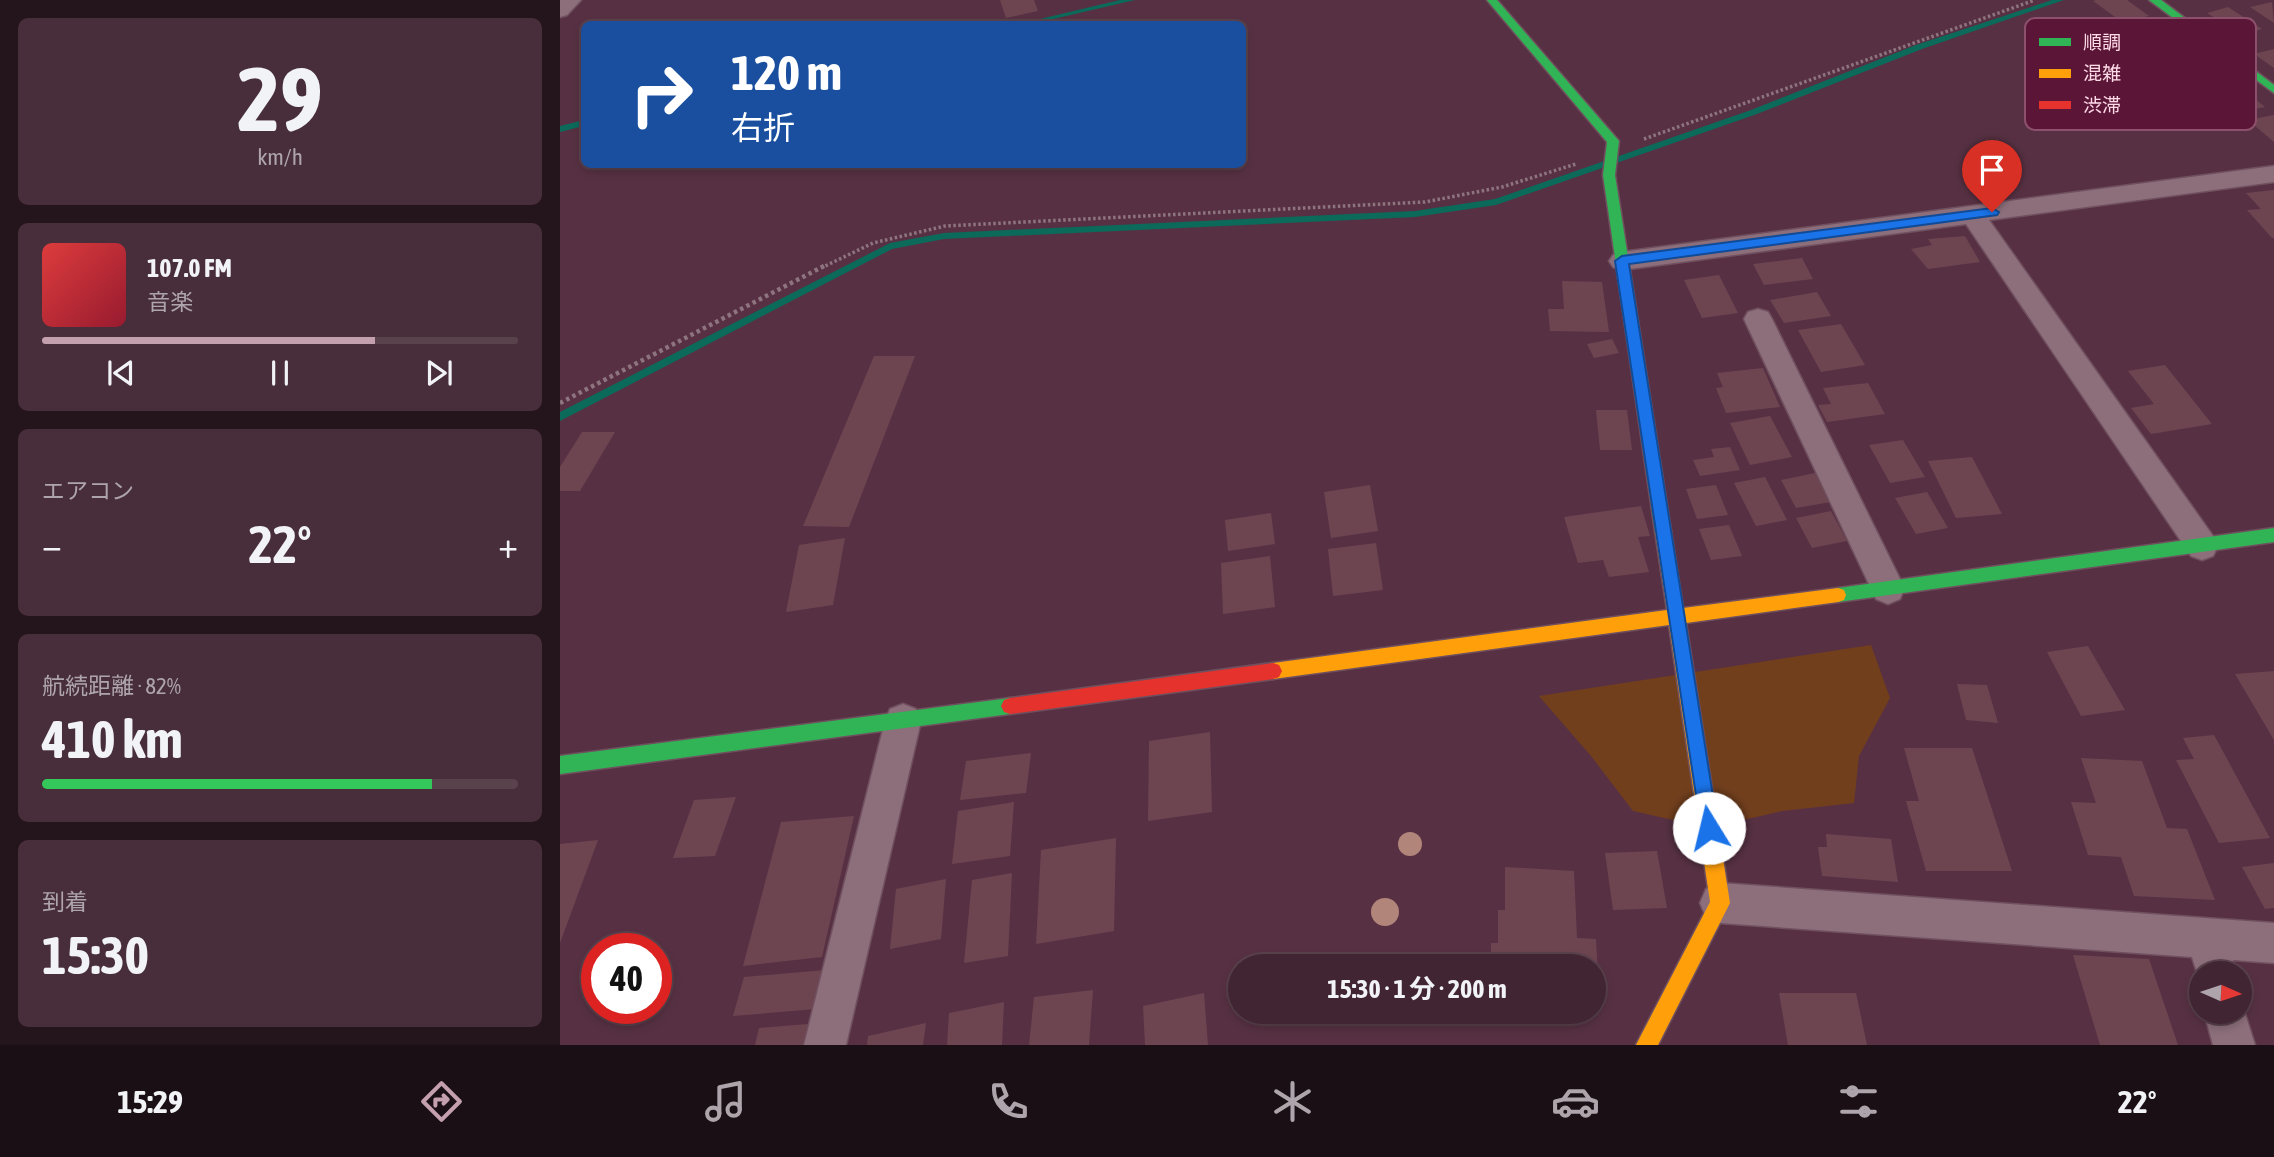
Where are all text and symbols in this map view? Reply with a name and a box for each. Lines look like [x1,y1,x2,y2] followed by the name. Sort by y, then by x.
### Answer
[2025,18,2256,130] legend
[2083,31,2121,53] text: 順調
[731,44,842,100] text: 120 m
[237,46,323,150] text: 29
[616,49,707,140] icon: right
[2083,62,2121,84] text: 混雑
[2083,94,2121,116] text: 渋滞
[731,109,795,146] text: 右折
[1962,140,2022,212] pin
[257,144,303,170] text: km/h
[1973,151,2011,189] icon: arrive
[147,253,232,283] text: 107.0 FM
[147,289,193,315] text: 音楽
[102,354,140,392] icon: previous
[261,354,299,392] icon: pause
[420,354,458,392] icon: next
[42,478,134,504] text: エアコン
[248,514,312,574] text: 22°
[42,523,62,566] text: −
[498,523,518,566] text: +
[42,673,181,699] text: 航続距離 · 82%
[42,709,183,769] text: 410 km
[1672,791,1746,865] position arrow
[42,889,88,915] text: 到着
[42,925,149,985] text: 15:30
[581,933,672,1024] speed limit sign: 40
[2189,961,2252,1024] north arrow
[2189,961,2252,1024] map controls
[1327,974,1507,1004] text: 15:30 · 1 分 · 200 m
[417,1077,466,1126] icon: directions
[701,1077,750,1126] icon: music
[984,1077,1033,1126] icon: phone
[1268,1077,1317,1126] icon: climate
[1551,1077,1600,1126] icon: car
[1834,1077,1883,1126] icon: filters
[117,1083,183,1120] text: 15:29
[2118,1083,2157,1120] text: 22°

